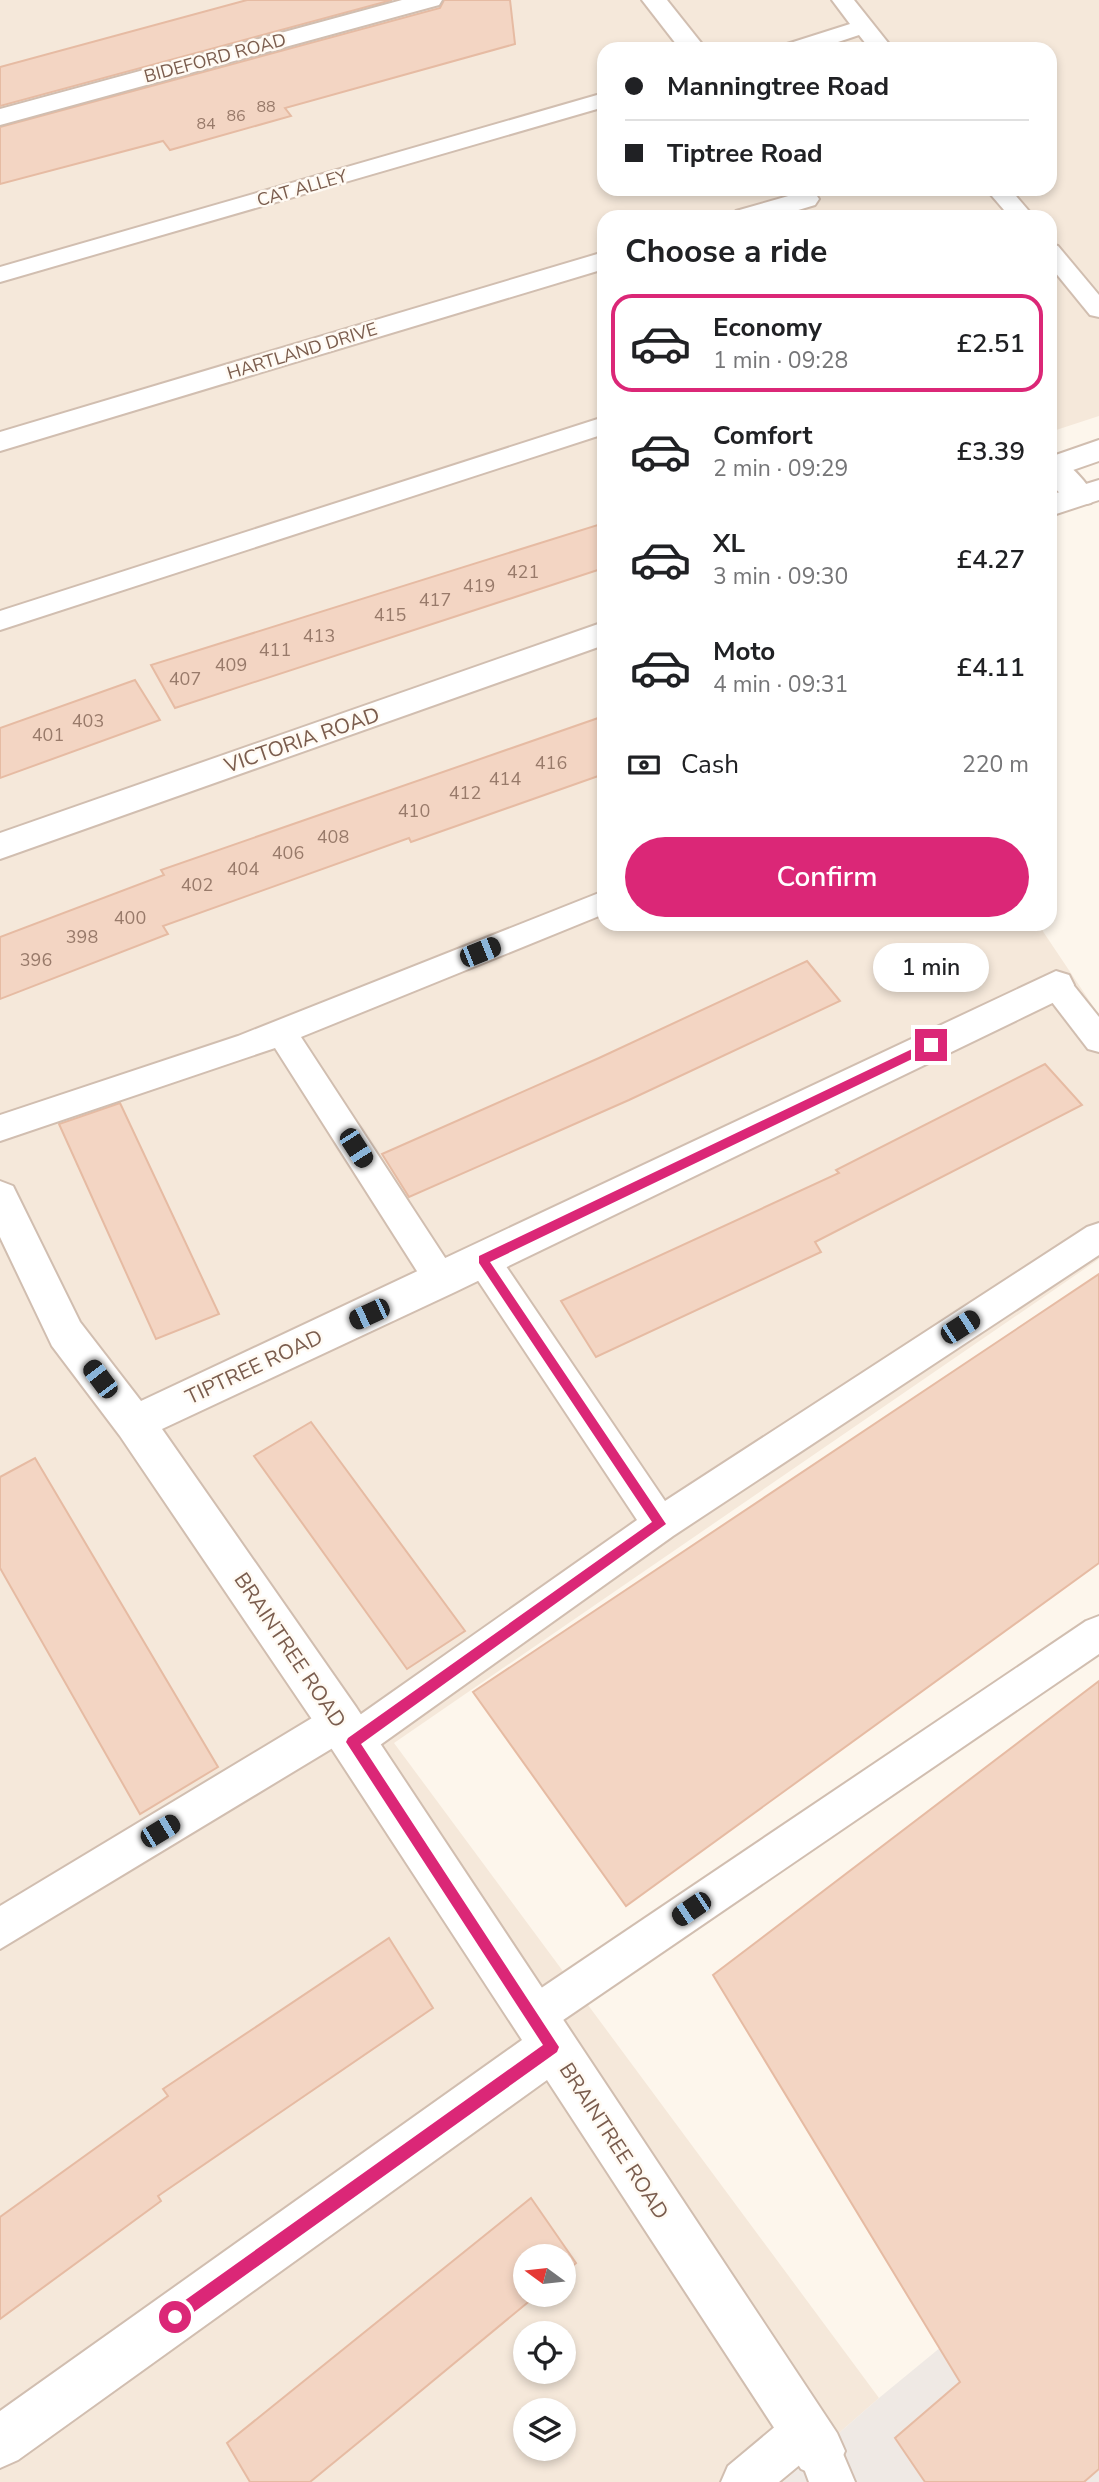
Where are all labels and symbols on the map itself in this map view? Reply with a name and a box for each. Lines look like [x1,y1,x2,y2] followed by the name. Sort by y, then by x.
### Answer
[141,28,289,88] street label: BIDEFORD ROAD
[256,96,276,118] house number: 88
[226,105,246,127] house number: 86
[196,113,216,135] house number: 84
[254,164,350,212] street label: CAT ALLEY
[224,317,380,385] street label: HARTLAND DRIVE
[507,560,539,584] house number: 421
[463,574,495,598] house number: 419
[419,588,451,612] house number: 417
[374,603,406,627] house number: 415
[303,624,335,648] house number: 413
[259,638,291,662] house number: 411
[215,653,247,677] house number: 409
[169,667,201,691] house number: 407
[220,700,383,780] street label: VICTORIA ROAD
[72,709,104,733] house number: 403
[32,723,64,747] house number: 401
[535,751,567,775] house number: 416
[489,767,521,791] house number: 414
[449,781,481,805] house number: 412
[398,799,430,823] house number: 410
[317,825,349,849] house number: 408
[272,841,304,865] house number: 406
[227,857,259,881] house number: 404
[181,873,213,897] house number: 402
[114,906,146,930] house number: 400
[66,925,98,949] house number: 398
[457,934,504,970] car
[873,944,989,992] callout: 1 min
[20,948,52,972] house number: 396
[915,1029,947,1061] route end
[336,1125,377,1171] car
[346,1296,393,1332] car
[937,1307,984,1347] car
[181,1323,327,1411] street label: TIPTREE ROAD
[79,1356,122,1402] car
[228,1567,352,1733] street label: BRAINTREE ROAD
[137,1811,184,1851] car
[668,1889,715,1929] car
[553,2057,675,2225] street label: BRAINTREE ROAD
[513,2244,576,2306] north arrow
[159,2301,191,2333] route start

